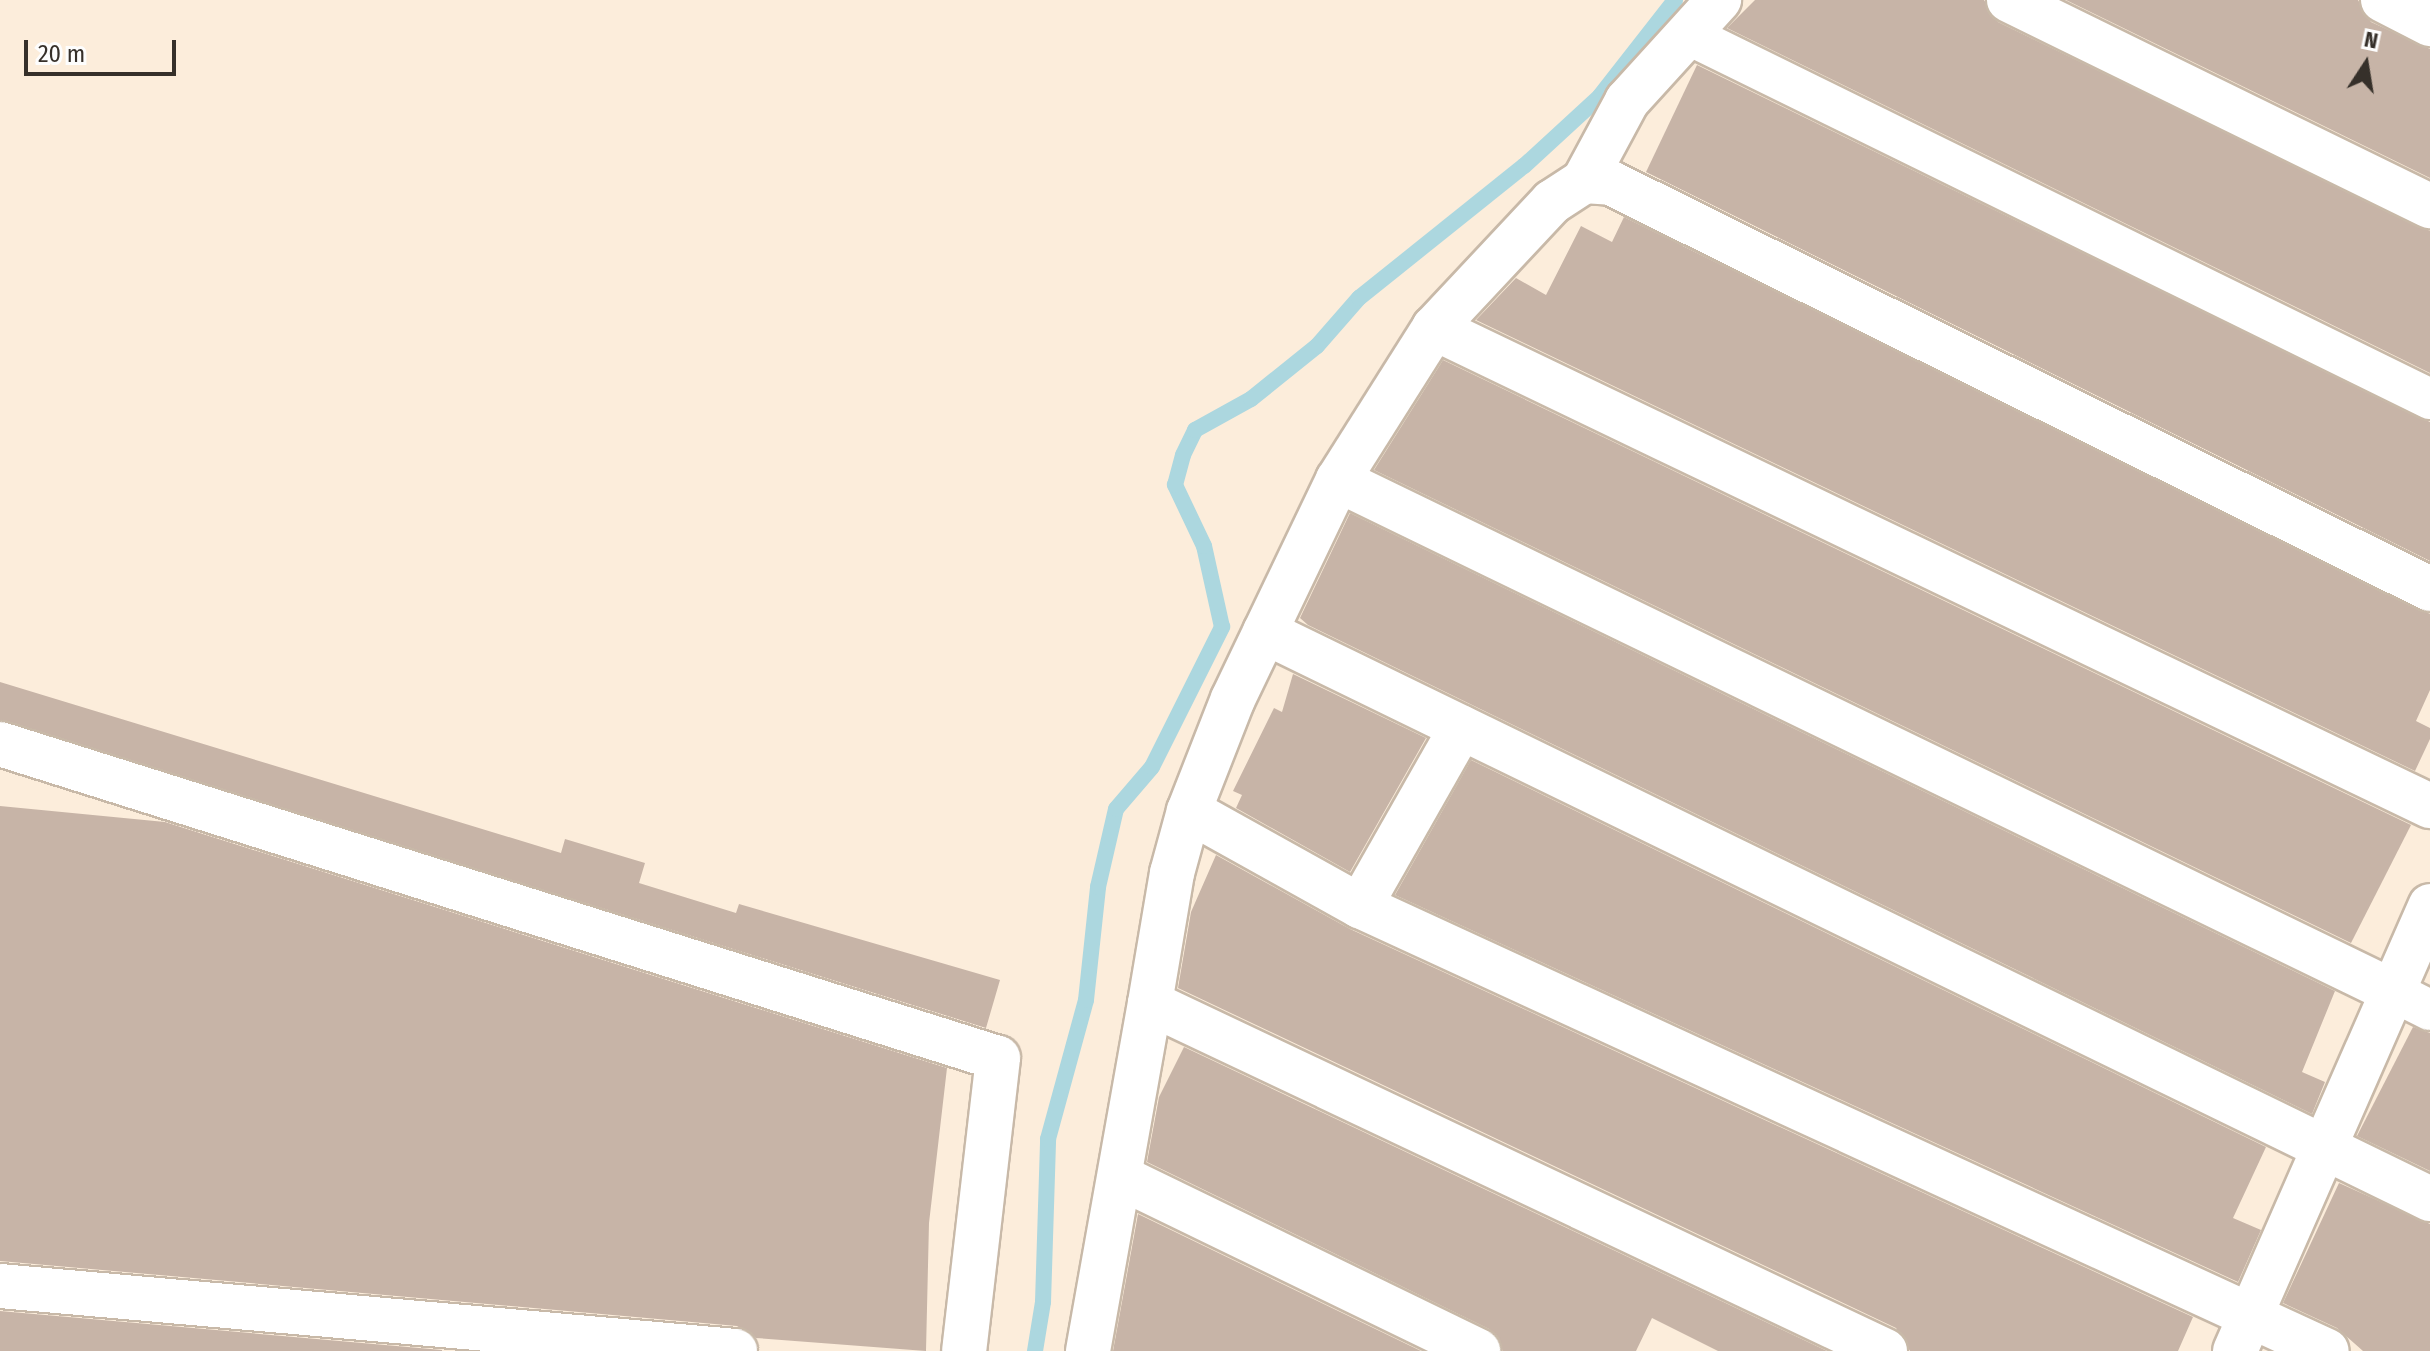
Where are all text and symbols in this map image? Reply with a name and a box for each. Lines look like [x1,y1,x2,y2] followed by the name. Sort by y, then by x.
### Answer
[28,24,180,74] scale bar
[2326,24,2406,104] north arrow
[2362,25,2380,55] text: N
[38,40,85,68] text: 20 m

